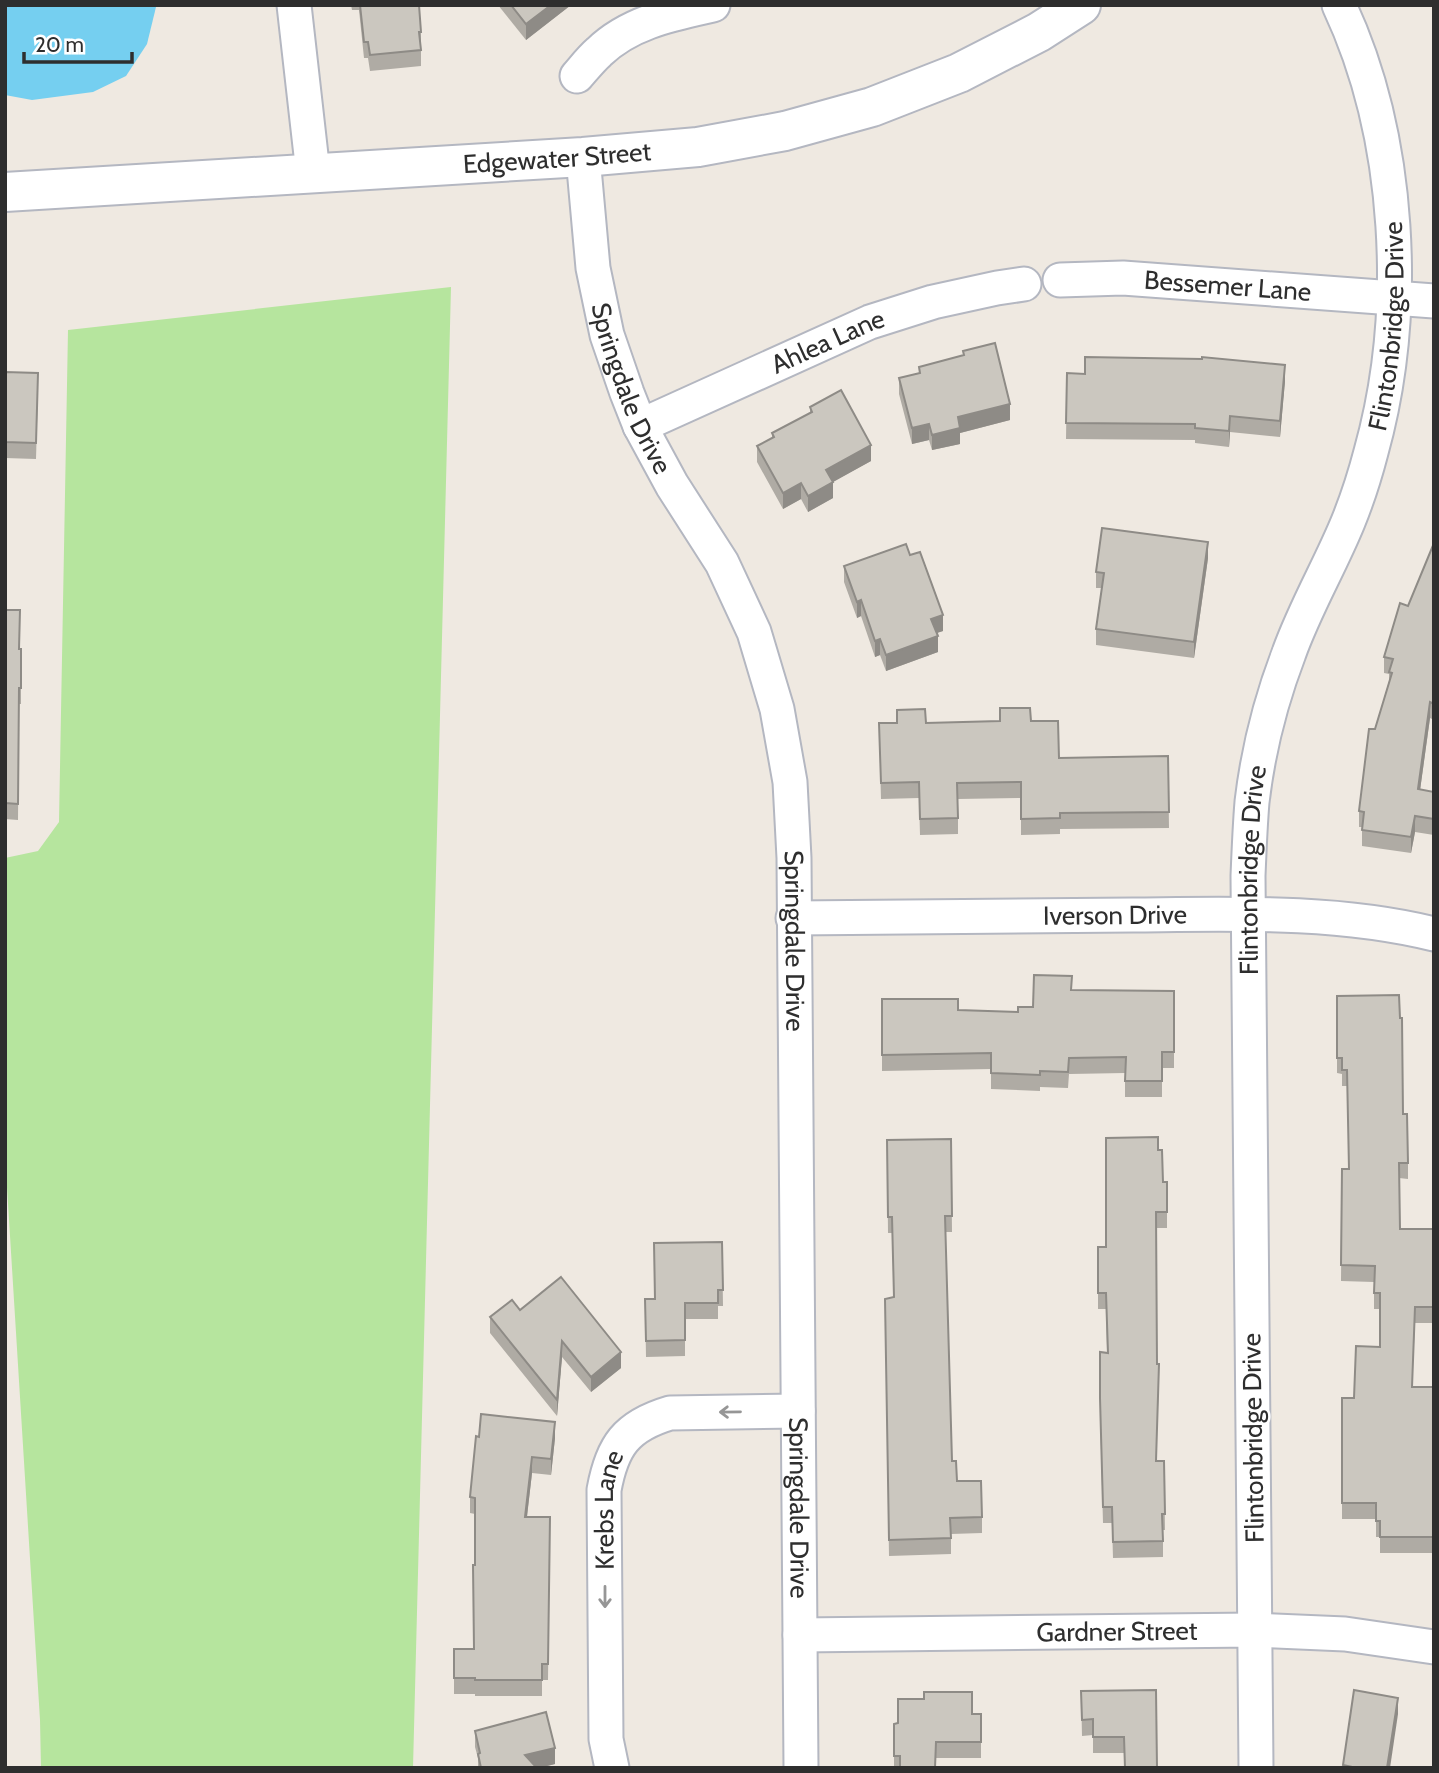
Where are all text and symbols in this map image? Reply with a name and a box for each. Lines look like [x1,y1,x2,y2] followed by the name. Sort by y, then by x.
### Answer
[24,21,133,65] scale bar
[35,32,84,57] text: 20 m
[462,135,653,180] street label: Edgewater Street
[1361,220,1410,434] street label: Flintonbridge Drive
[1143,264,1312,308] street label: Bessemer Lane
[585,300,679,479] street label: Springdale Drive
[766,302,888,381] street label: Ahlea Lane
[1232,763,1273,975] street label: Flintonbridge Drive
[778,849,811,1032] street label: Springdale Drive
[1043,898,1187,932] street label: Iverson Drive
[1235,1333,1271,1543] street label: Flintonbridge Drive
[719,1405,742,1419] one-way arrow
[782,1417,816,1599] street label: Springdale Drive
[588,1445,630,1570] street label: Krebs Lane
[598,1585,611,1608] one-way arrow
[1036,1615,1198,1648] street label: Gardner Street

